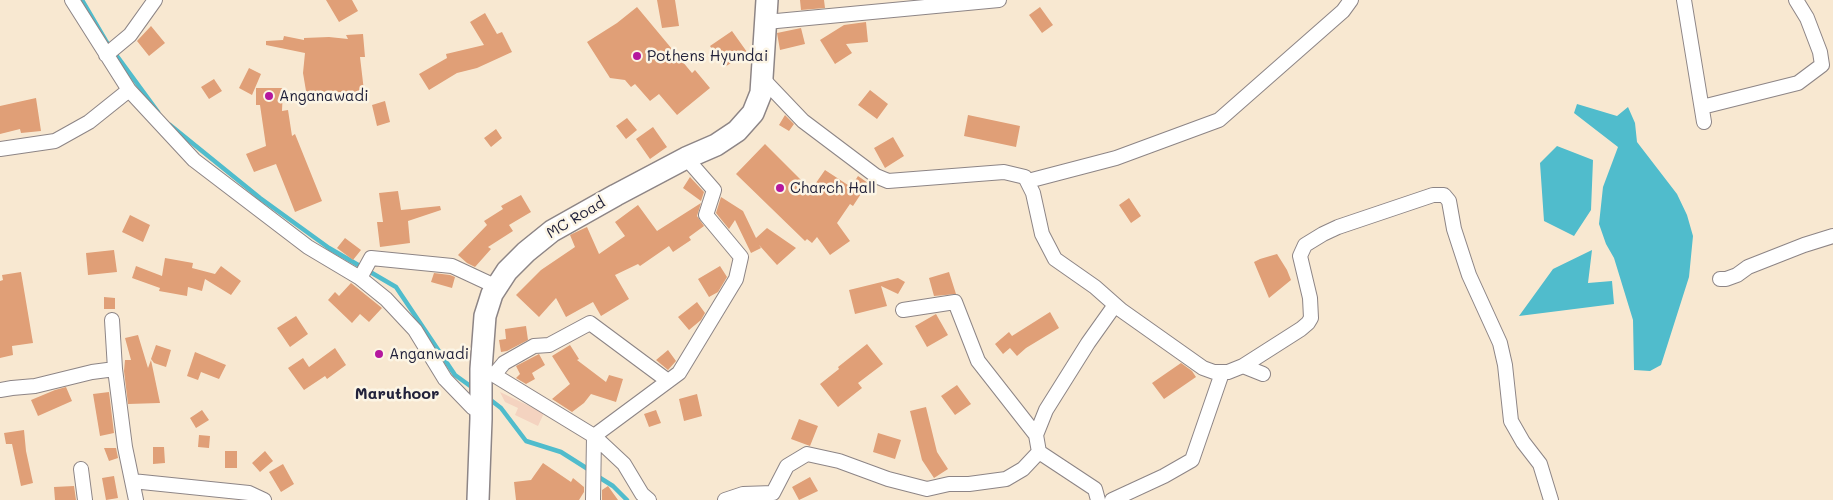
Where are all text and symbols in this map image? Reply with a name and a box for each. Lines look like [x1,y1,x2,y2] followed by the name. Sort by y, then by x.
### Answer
[647,47,768,65] place label: Pothens Hyundai
[631,50,643,62] marker: Pothens Hyundai
[279,87,368,105] place label: Anganawadi
[263,90,275,102] marker: Anganawadi
[790,179,876,197] place label: Charch Hall
[774,182,786,194] marker: Charch Hall
[544,194,608,242] street label: MC Road
[389,345,469,363] place label: Anganwadi
[373,348,385,360] marker: Anganwadi
[355,384,439,404] district label: Maruthoor

